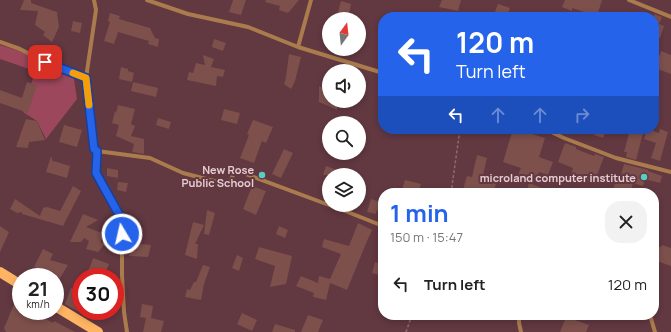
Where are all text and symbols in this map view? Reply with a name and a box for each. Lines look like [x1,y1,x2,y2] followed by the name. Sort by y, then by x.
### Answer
[322,12,366,56] north arrow
[322,12,366,212] map controls
[456,23,534,61] text: 120 m
[390,28,442,80] icon: left
[28,45,62,79] pin
[34,51,56,73] icon: arrive
[456,59,526,83] text: Turn left
[322,64,366,108] button: sound
[445,104,467,126] icon: left
[487,104,509,126] icon: ahead
[529,104,551,126] icon: ahead
[571,104,593,126] icon: right
[322,116,366,160] button: search
[181,162,254,190] place label: New Rose Public School
[322,168,366,212] button: layers
[257,170,267,180] marker: New Rose Public School
[480,170,636,185] place label: microland computer institute
[639,172,649,182] marker: microland computer institute
[390,196,449,229] text: 1 min
[605,201,647,243] button: close
[101,213,143,255] position arrow
[390,228,463,246] text: 150 m · 15:47
[72,268,124,320] speed limit sign: 30
[390,273,412,295] icon: left
[424,274,486,295] text: Turn left
[608,274,647,295] text: 120 m
[28,275,48,302] text: 21
[26,297,50,311] text: km/h

